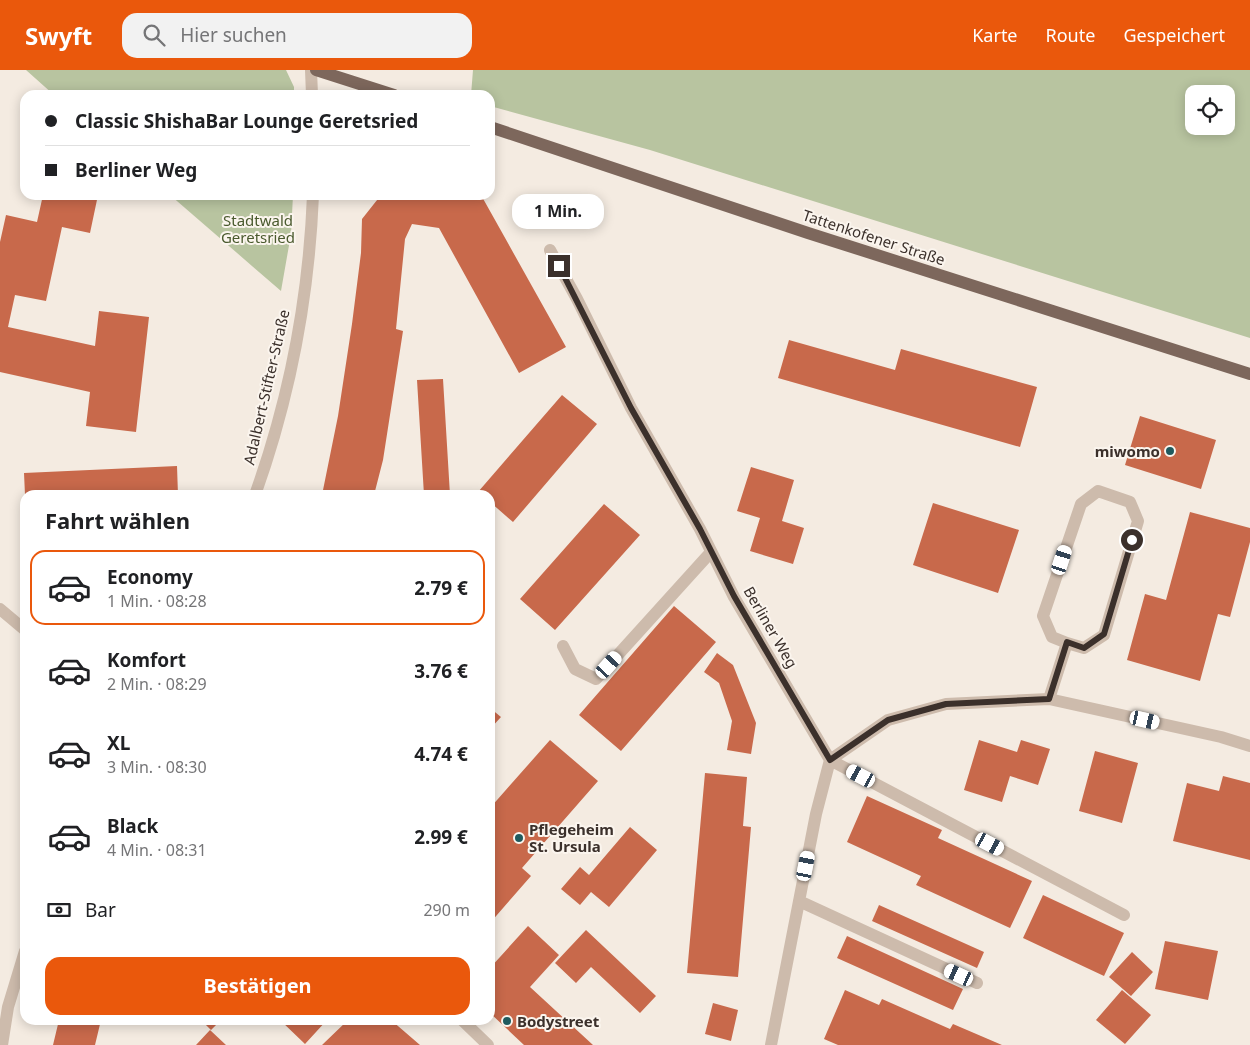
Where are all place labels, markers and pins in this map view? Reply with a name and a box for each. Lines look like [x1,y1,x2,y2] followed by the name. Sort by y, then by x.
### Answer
[1095,441,1160,461] place label: miwomo
[1164,445,1176,457] marker: miwomo
[529,819,614,856] place label: Pflegeheim St. Ursula
[513,832,525,844] marker: Pflegeheim St. Ursula
[517,1011,600,1031] place label: Bodystreet
[501,1015,513,1027] marker: Bodystreet

